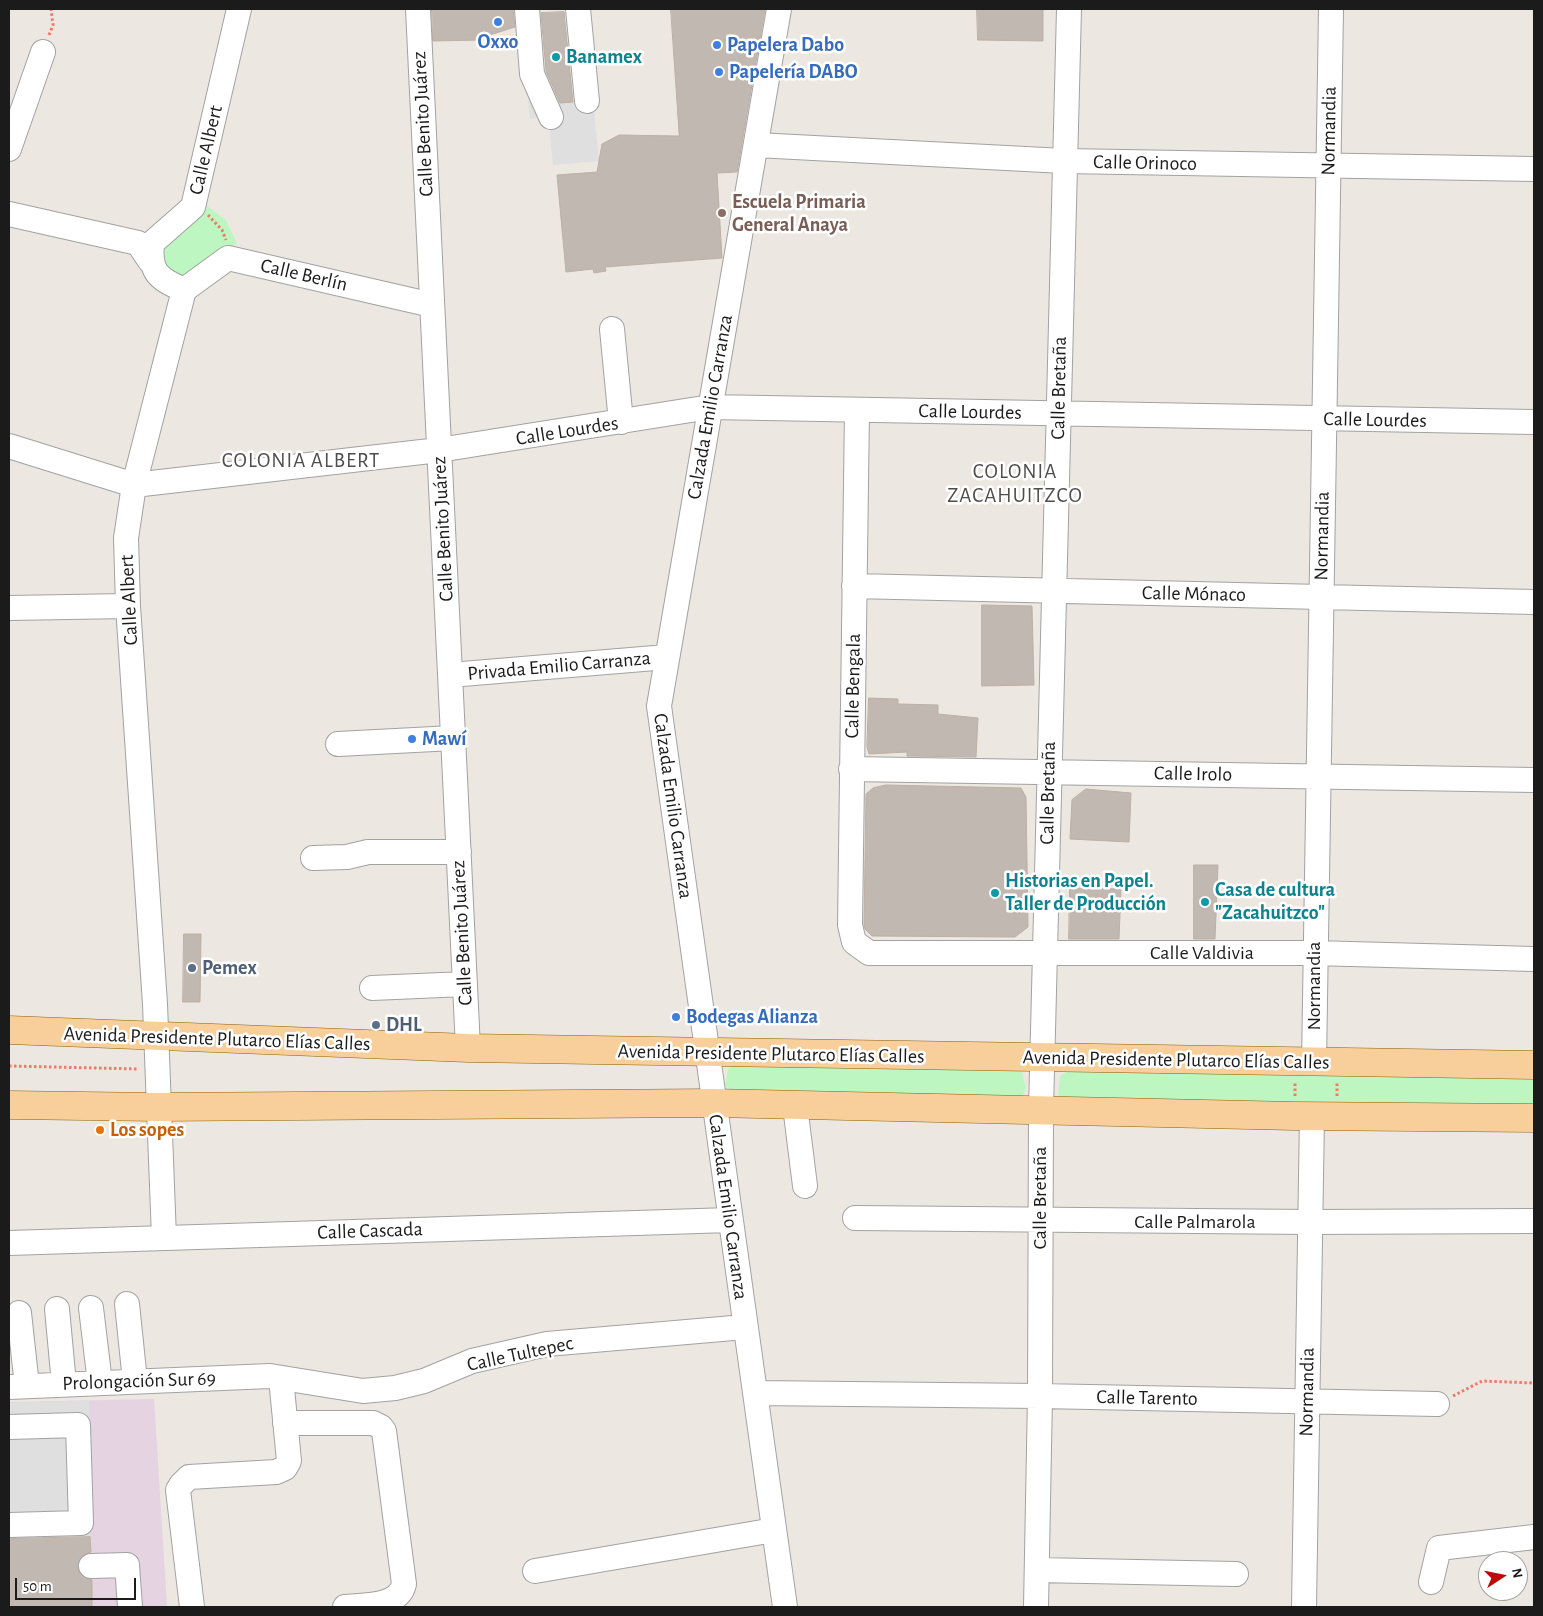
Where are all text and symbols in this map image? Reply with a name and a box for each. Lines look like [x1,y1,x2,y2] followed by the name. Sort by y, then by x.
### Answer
[492,16,504,28] marker: Oxxo
[478,30,518,54] place label: Oxxo
[727,33,844,57] place label: Papelera Dabo
[711,39,723,51] marker: Papelera Dabo
[566,45,642,69] place label: Banamex
[407,51,439,197] street label: Calle Benito Juárez
[550,51,562,63] marker: Banamex
[729,60,858,84] place label: Papelería DABO
[713,66,725,78] marker: Papelería DABO
[1316,86,1342,176] street label: Normandia
[184,103,228,197] street label: Calle Albert
[1093,150,1197,176] street label: Calle Orinoco
[732,190,866,237] place label: Escuela Primaria General Anaya
[716,207,728,219] marker: Escuela Primaria General Anaya
[258,253,350,297] street label: Calle Berlín
[682,313,738,501] street label: Calzada Emilio Carranza
[1046,336,1072,440] street label: Calle Bretaña
[918,399,1022,425] street label: Calle Lourdes
[1323,407,1427,433] street label: Calle Lourdes
[514,411,620,451] street label: Calle Lourdes
[220,448,382,474] district label: COLONIA ALBERT
[427,456,459,602] street label: Calle Benito Juárez
[946,459,1084,509] district label: COLONIA ZACAHUITZCO
[1309,491,1335,581] street label: Normandia
[115,554,143,646] street label: Calle Albert
[1142,581,1246,607] street label: Calle Mónaco
[840,633,866,739] street label: Calle Bengala
[466,646,652,686] street label: Privada Emilio Carranza
[648,712,698,900] street label: Calzada Emilio Carranza
[422,727,466,751] place label: Mawí
[406,733,418,745] marker: Mawí
[1035,741,1061,845] street label: Calle Bretaña
[1154,761,1232,787] street label: Calle Irolo
[446,860,478,1006] street label: Calle Benito Juárez
[1005,869,1166,916] place label: Historias en Papel. Taller de Producción
[1215,878,1335,925] place label: Casa de cultura "Zacahuitzco"
[989,887,1001,899] marker: Historias en Papel. Taller de Producción
[1199,896,1211,908] marker: Casa de cultura "Zacahuitzco"
[1150,941,1254,965] street label: Calle Valdivia
[1302,941,1326,1031] street label: Normandia
[202,956,257,980] place label: Pemex
[186,962,198,974] marker: Pemex
[686,1005,818,1029] place label: Bodegas Alianza
[670,1011,682,1023] marker: Bodegas Alianza
[386,1013,422,1037] place label: DHL
[370,1019,382,1031] marker: DHL
[63,1022,371,1056] street label: Avenida Presidente Plutarco Elías Calles
[617,1039,925,1069] street label: Avenida Presidente Plutarco Elías Calles
[1022,1045,1330,1075] street label: Avenida Presidente Plutarco Elías Calles
[703,1113,753,1301] street label: Calzada Emilio Carranza
[110,1118,184,1142] place label: Los sopes
[94,1124,106,1136] marker: Los sopes
[1028,1146,1052,1250] street label: Calle Bretaña
[1134,1210,1256,1234] street label: Calle Palmarola
[317,1217,423,1245] street label: Calle Cascada
[465,1331,575,1377] street label: Calle Tultepec
[1294,1347,1320,1437] street label: Normandia
[62,1366,216,1396] street label: Prolongación Sur 69
[1096,1385,1198,1411] street label: Calle Tarento
[1478,1551,1528,1601] north arrow
[1509,1567,1525,1579] text: N
[18,1568,139,1600] scale bar
[23,1579,52,1594] text: 50 m

